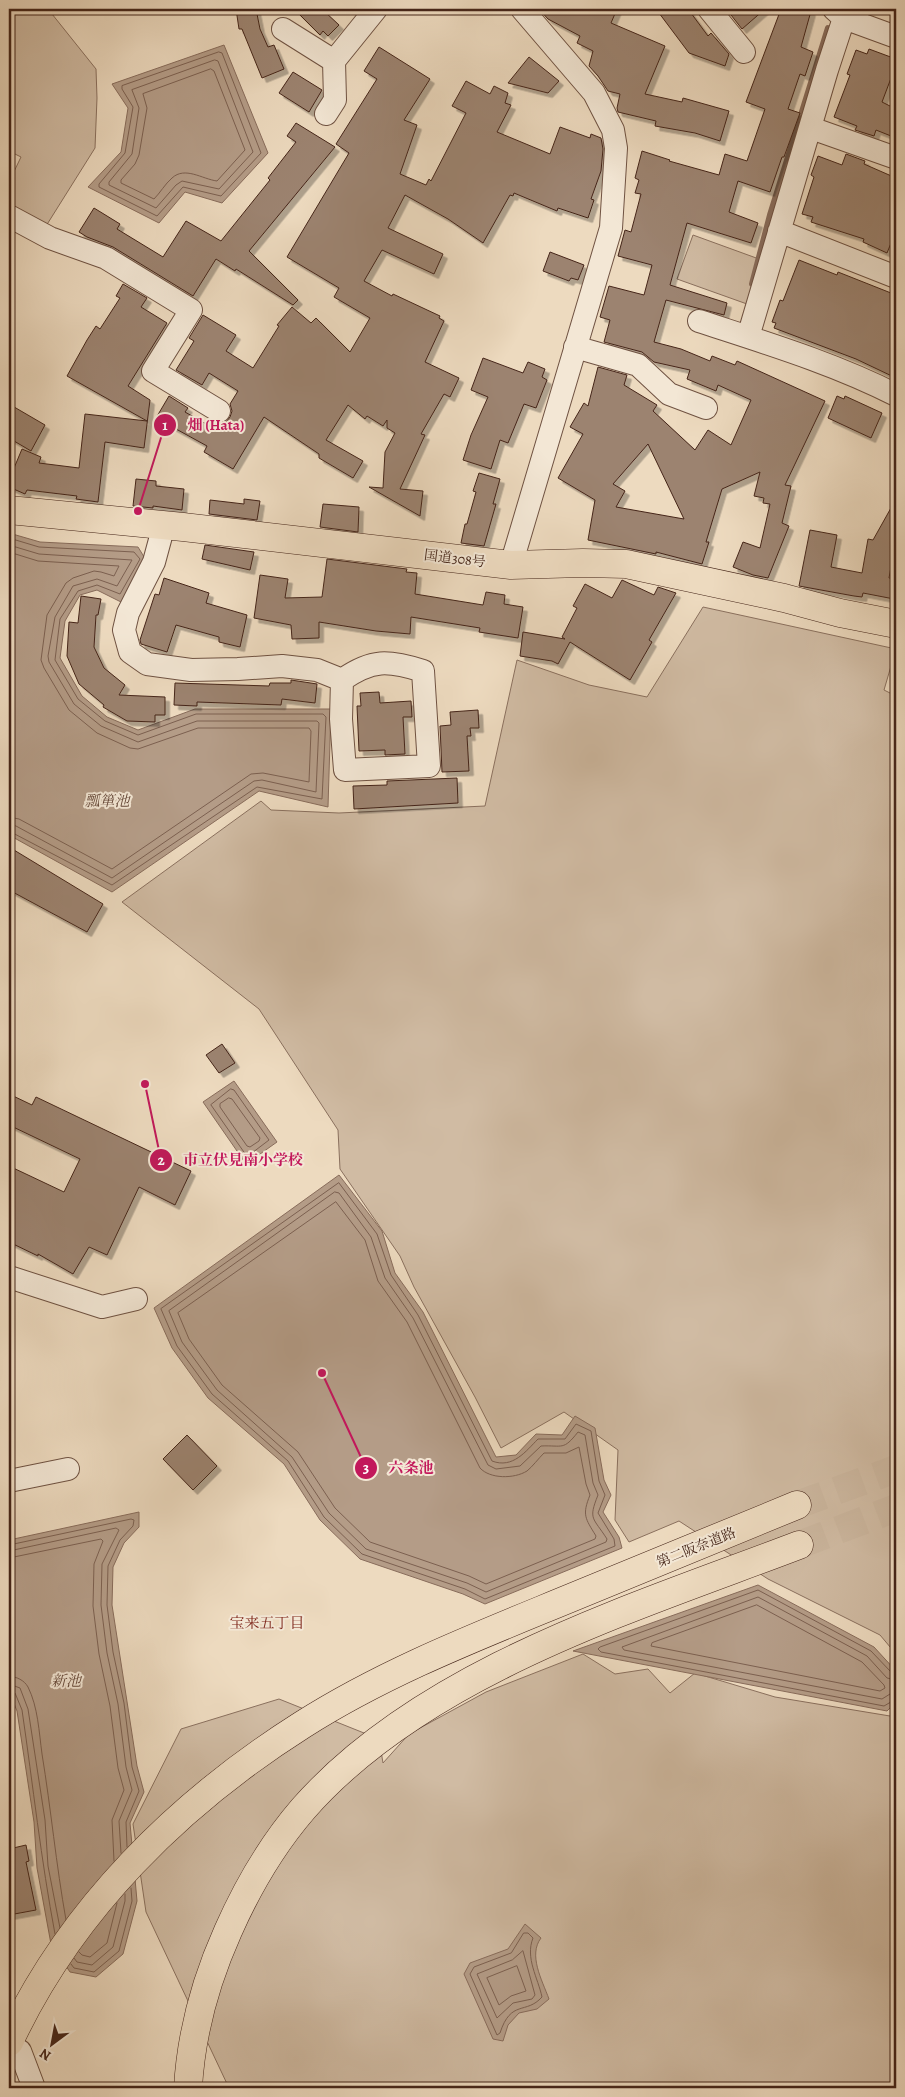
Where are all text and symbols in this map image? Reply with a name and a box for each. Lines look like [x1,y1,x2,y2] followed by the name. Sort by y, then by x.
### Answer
[153,410,255,440] callout: 畑 (Hata)
[162,415,168,435] text: 1
[188,415,244,435] text: 畑 (Hata)
[423,545,487,572] street label: 国道308号
[84,791,131,811] water label: 瓢箪池
[148,1145,313,1175] callout: 市立伏見南小学校
[157,1150,165,1170] text: 2
[183,1150,303,1170] text: 市立伏見南小学校
[353,1453,443,1483] callout: 六条池
[363,1458,369,1478] text: 3
[388,1458,434,1478] text: 六条池
[654,1523,739,1572] street label: 第二阪奈道路
[229,1613,305,1633] district label: 宝来五丁目
[51,1671,83,1691] water label: 新池
[28,2020,78,2070] north arrow
[36,2044,55,2065] text: N

